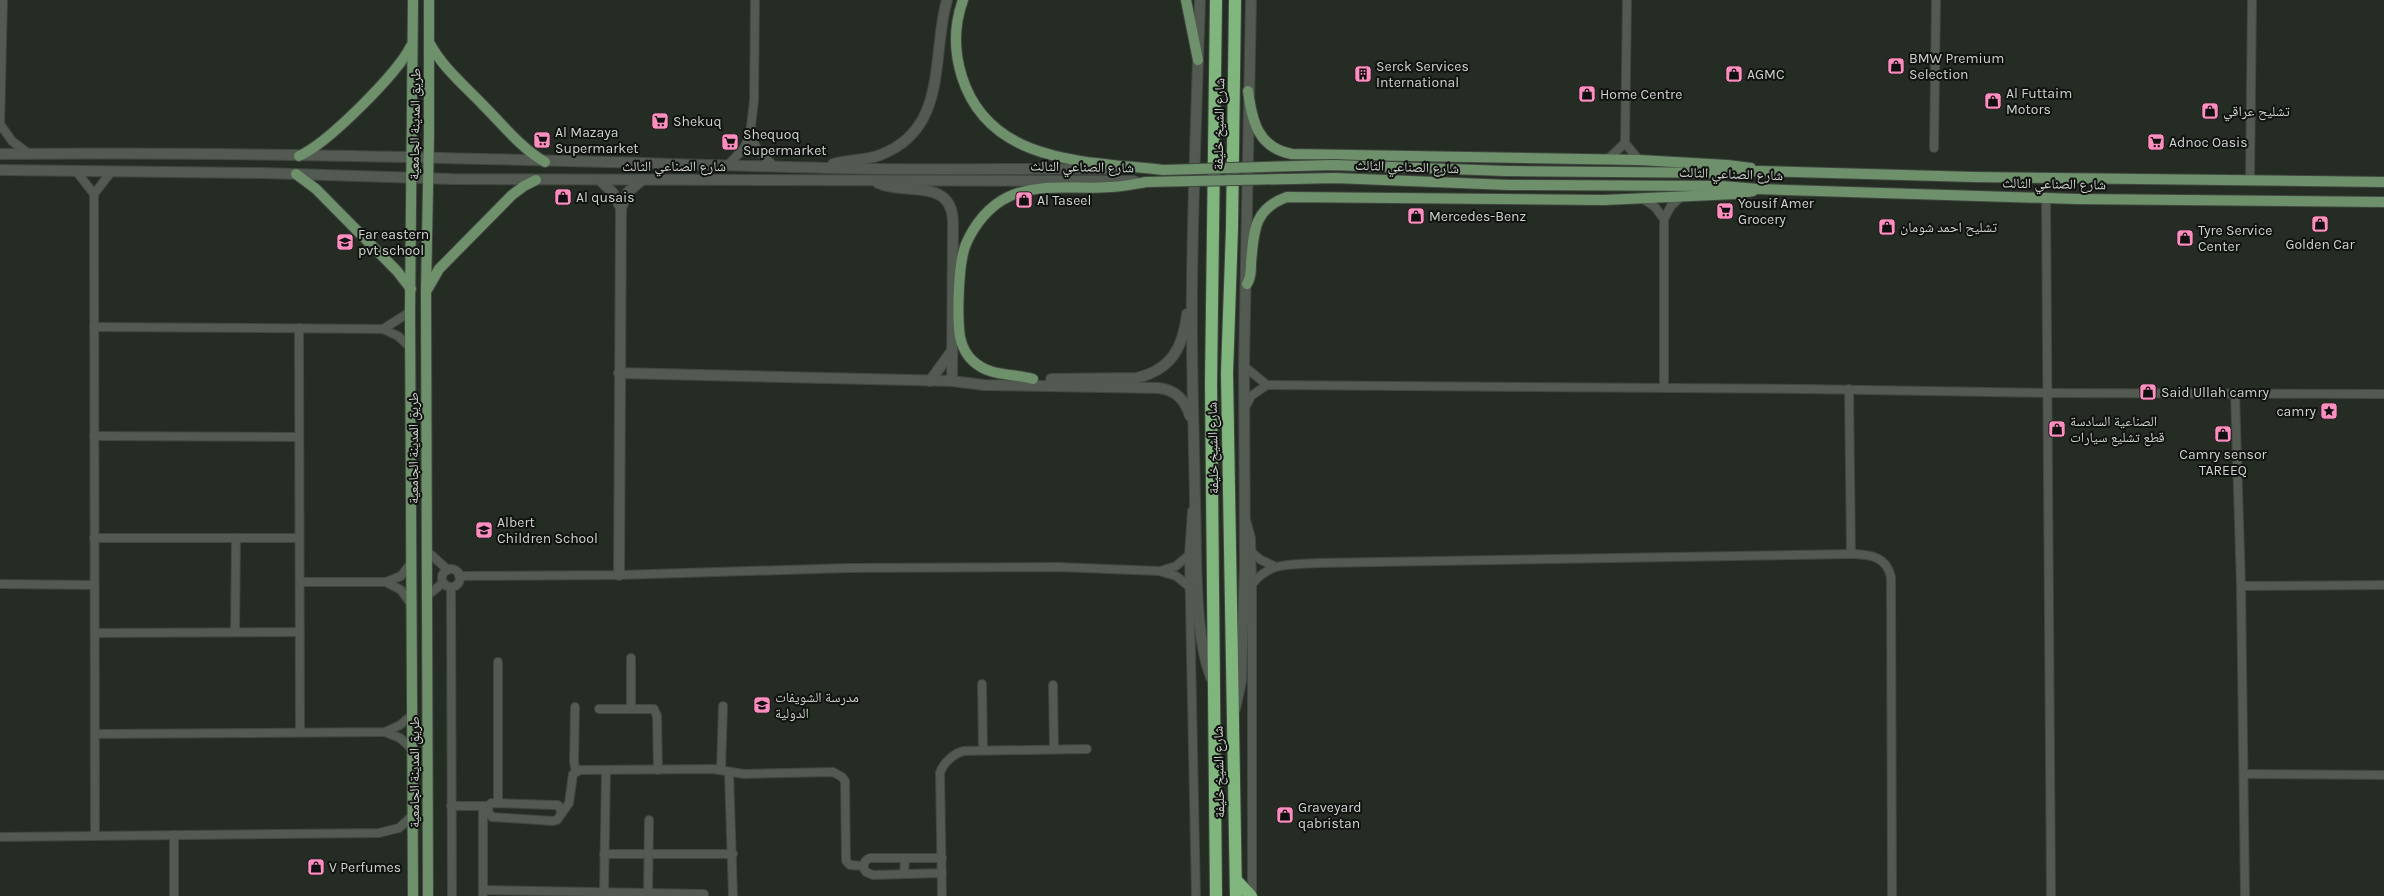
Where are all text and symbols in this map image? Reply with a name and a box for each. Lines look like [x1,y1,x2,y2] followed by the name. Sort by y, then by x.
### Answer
[1909,50,2004,83] place label: BMW Premium Selection
[1886,56,1906,76] shop icon: BMW Premium Selection
[1376,58,1469,91] place label: Serck Services International
[1353,64,1373,84] building icon: Serck Services International
[1724,64,1744,84] shop icon: AGMC
[1747,66,1785,83] place label: AGMC
[406,68,425,180] street label: طريق المدينة الجامعية
[1210,78,1229,170] street label: شارع الشيخ خليفة
[1577,84,1597,104] shop icon: Home Centre
[2006,85,2072,118] place label: Al Futtaim Motors
[1600,86,1682,103] place label: Home Centre
[1983,91,2003,111] shop icon: Al Futtaim Motors
[2200,101,2220,121] shop icon: تشليح عراقي
[2223,103,2290,122] place label: تشليح عراقي
[650,111,670,131] supermarket icon: Shekuq
[673,113,722,130] place label: Shekuq
[555,124,639,157] place label: Al Mazaya Supermarket
[743,126,827,159] place label: Shequoq Supermarket
[532,130,552,150] supermarket icon: Al Mazaya Supermarket
[720,132,740,152] supermarket icon: Shequoq Supermarket
[2146,132,2166,152] supermarket icon: Adnoc Oasis
[2169,134,2248,151] place label: Adnoc Oasis
[1355,157,1459,180] street label: شارع الصناعي الثالث
[622,158,726,177] street label: شارع الصناعي الثالث
[1030,158,1134,179] street label: شارع الصناعي الثالث
[1679,164,1783,187] street label: شارع الصناعي الثالث
[2002,175,2106,196] street label: شارع الصناعي الثالث
[553,187,573,207] shop icon: Al qusais
[576,189,635,206] place label: Al qusais
[1014,190,1034,210] shop icon: Al Taseel
[1037,192,1091,209] place label: Al Taseel
[1738,195,1815,228] place label: Yousif Amer Grocery
[1715,201,1735,221] supermarket icon: Yousif Amer Grocery
[1406,206,1426,226] shop icon: Mercedes-Benz
[1429,208,1526,225] place label: Mercedes-Benz
[2310,214,2330,234] shop icon: Golden Car
[1877,217,1897,237] shop icon: تشليح احمد شومان
[1900,219,1997,237] place label: تشليح احمد شومان
[2198,222,2272,255] place label: Tyre Service Center
[358,226,429,259] place label: Far eastern pvt school
[2175,228,2195,248] shop icon: Tyre Service Center
[335,232,355,252] school or university icon: Far eastern pvt school
[2285,236,2356,253] place label: Golden Car
[2138,382,2158,402] shop icon: Said Ullah camry
[2161,384,2270,401] place label: Said Ullah camry
[405,392,423,504] street label: طريق المدينة الجامعية
[2319,401,2339,421] place icon: camry
[1204,402,1223,494] street label: شارع الشيخ خليفة
[2276,403,2316,420] place label: camry
[2070,413,2165,447] place label: الصناعية السادسة قطع تشليع سيارات
[2047,419,2067,439] shop icon: الصناعية السادسة قطع تشليع سيارات
[2213,424,2233,444] shop icon: Camry sensor TAREEQ
[2179,446,2268,479] place label: Camry sensor TAREEQ
[497,514,598,547] place label: Albert Children School
[474,520,494,540] school or university icon: Albert Children School
[775,689,859,722] place label: مدرسة الشويفات الدولية
[752,695,772,715] school or university icon: مدرسة الشويفات الدولية
[406,716,424,828] street label: طريق المدينة الجامعية
[1210,726,1229,818] street label: شارع الشيخ خليفة
[1298,799,1362,832] place label: Graveyard qabristan
[1275,805,1295,825] shop icon: Graveyard qabristan
[306,857,326,877] shop icon: V Perfumes
[329,859,401,876] place label: V Perfumes

